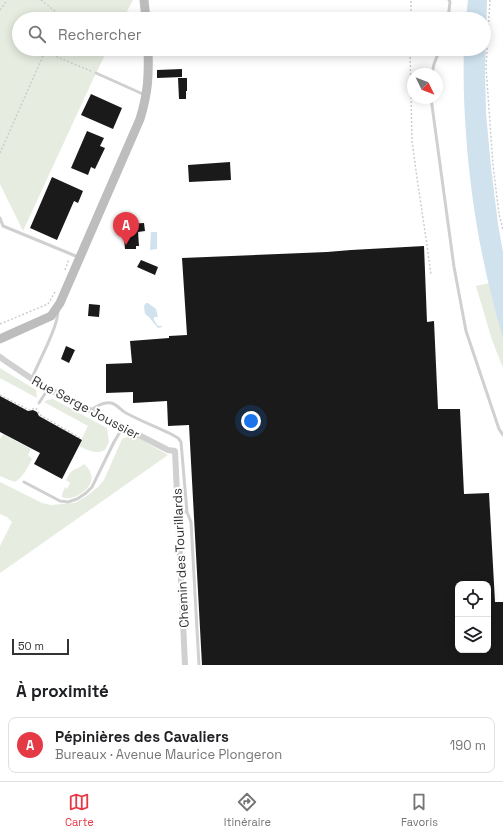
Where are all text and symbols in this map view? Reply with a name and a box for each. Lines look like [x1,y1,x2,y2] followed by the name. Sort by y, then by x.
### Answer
[12,12,491,56] search box
[26,23,48,45] icon: search
[58,25,141,44] text: Rechercher
[407,68,443,104] north arrow
[113,212,139,245] pin: A
[29,372,143,443] street label: Rue Serge Joussier
[241,411,261,431] your location
[168,488,193,628] street label: Chemin des Tourillards
[455,581,491,653] map controls
[455,581,491,617] button: locate
[455,617,491,653] button: layers
[12,637,69,656] scale bar
[18,639,44,653] text: 50 m
[16,680,109,702] text: À proximité
[55,727,229,746] text: Pépinières des Cavaliers
[26,737,34,754] text: A
[450,737,486,754] text: 190 m
[55,746,282,763] text: Bureaux · Avenue Maurice Plongeron
[65,791,94,829] tab: Carte
[224,791,271,829] tab: Itinéraire
[401,791,438,829] tab: Favoris

